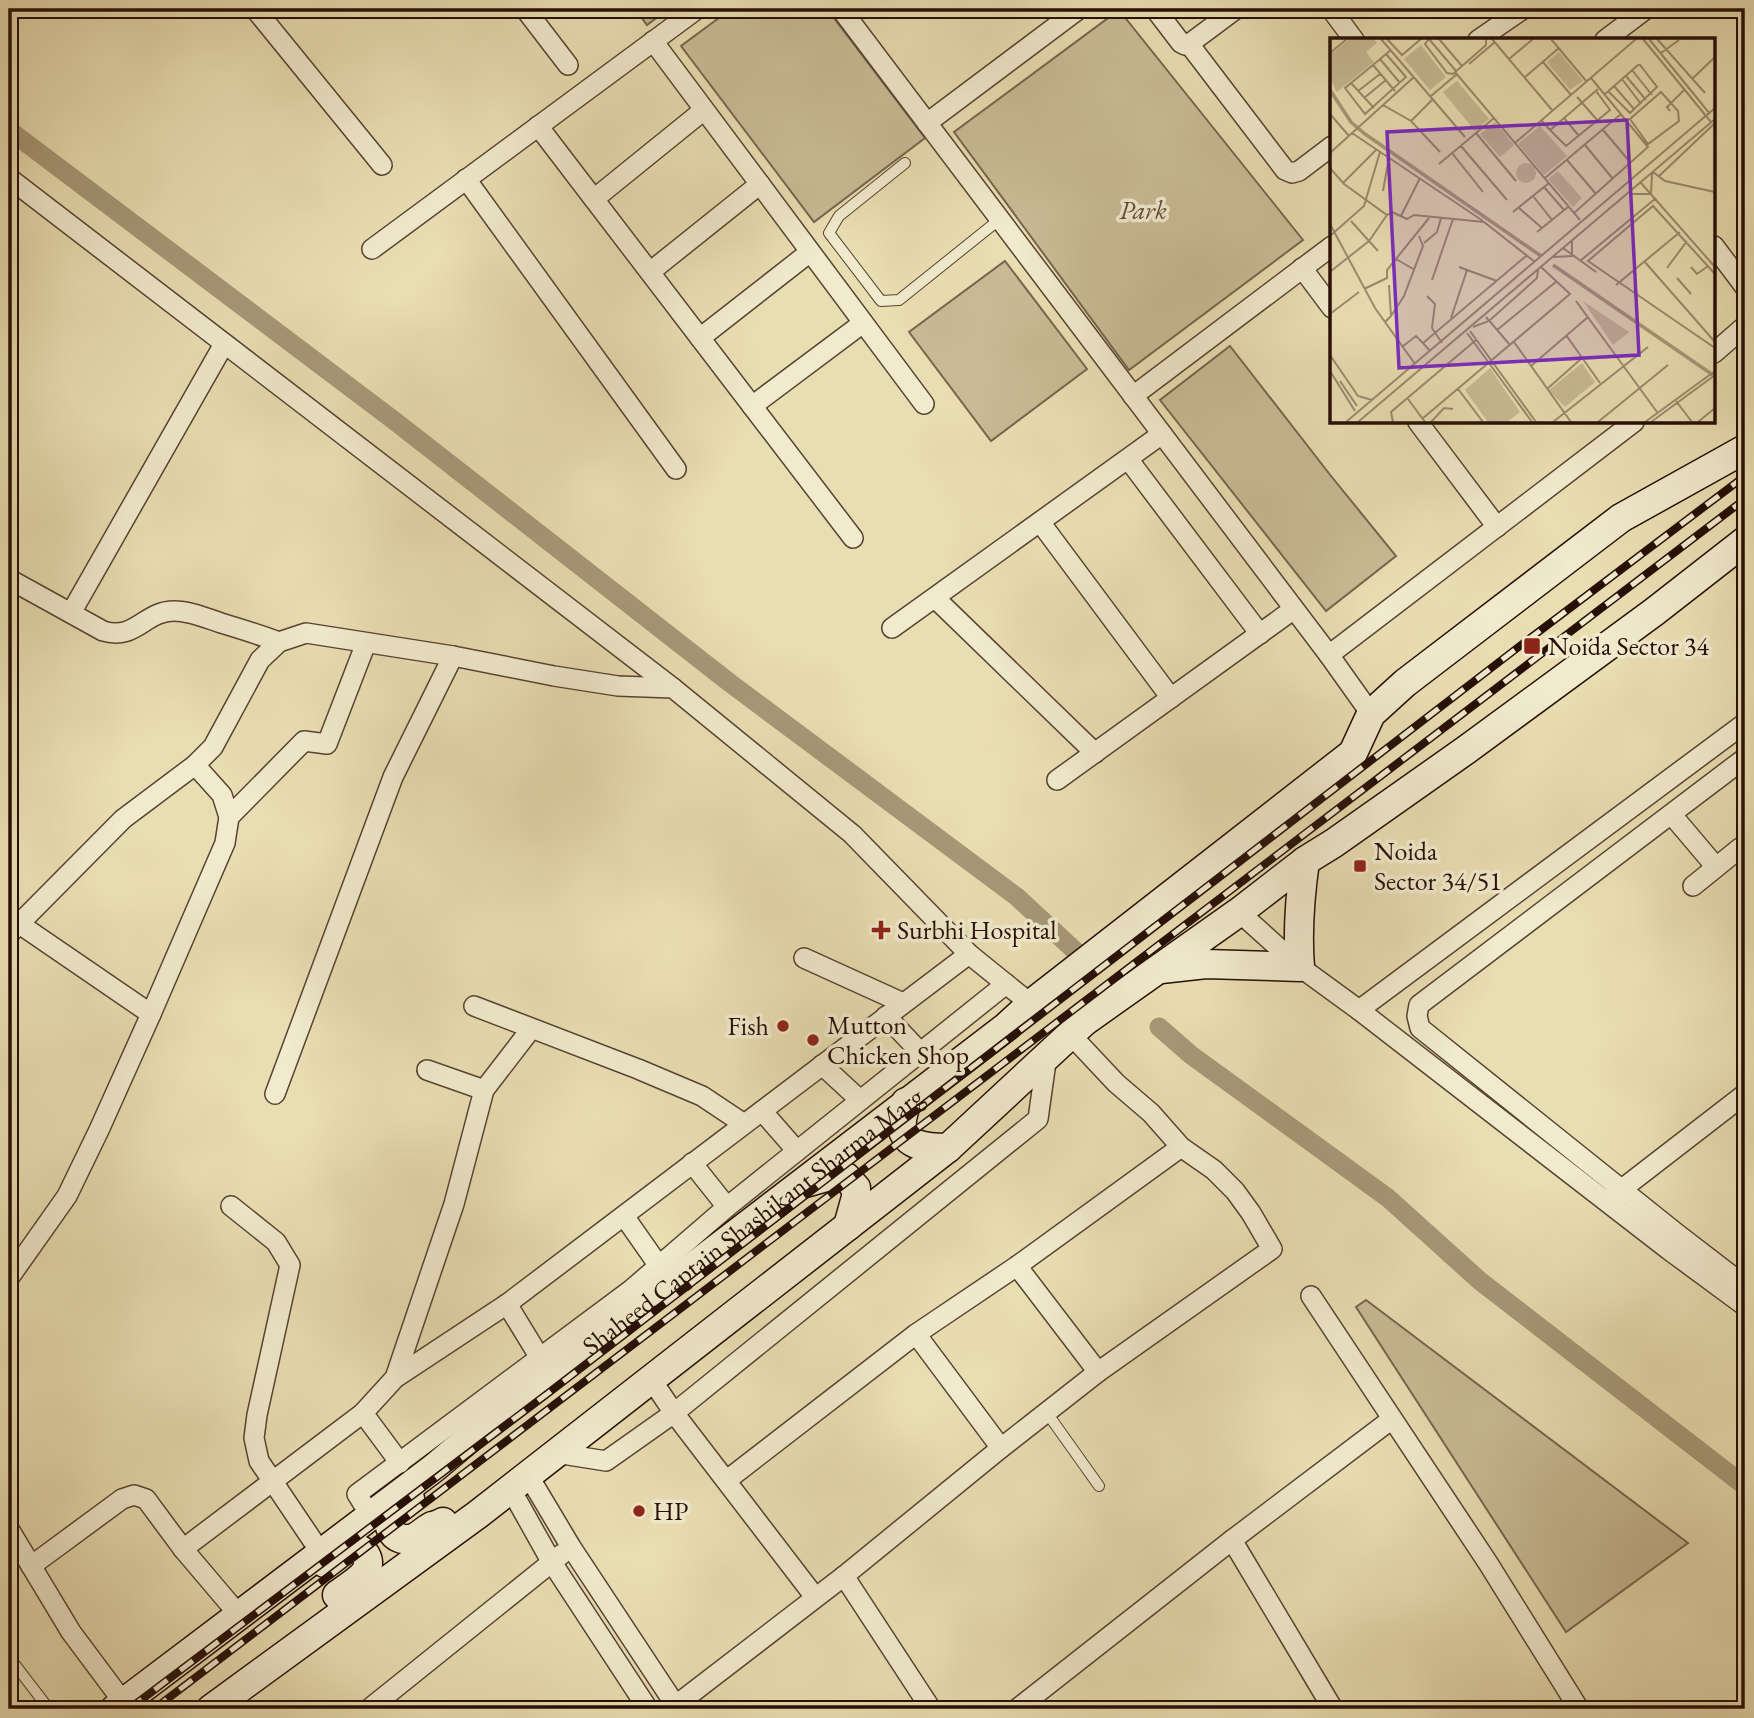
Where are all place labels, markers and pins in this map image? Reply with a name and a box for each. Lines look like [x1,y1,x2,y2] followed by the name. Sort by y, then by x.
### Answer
[1548,629,1710,663] place label: Noida Sector 34
[1522,636,1542,656] marker: Noida Sector 34
[1374,834,1502,898] place label: Noida Sector 34/51
[1352,858,1368,874] marker: Noida Sector 34/51
[897,913,1056,947] place label: Surbhi Hospital
[871,920,891,940] marker: Surbhi Hospital
[827,1008,969,1072] place label: Mutton Chicken Shop
[728,1009,769,1043] place label: Fish
[775,1018,791,1034] marker: Fish
[805,1032,821,1048] marker: Mutton Chicken Shop
[653,1494,688,1528] place label: HP
[631,1503,647,1519] marker: HP

